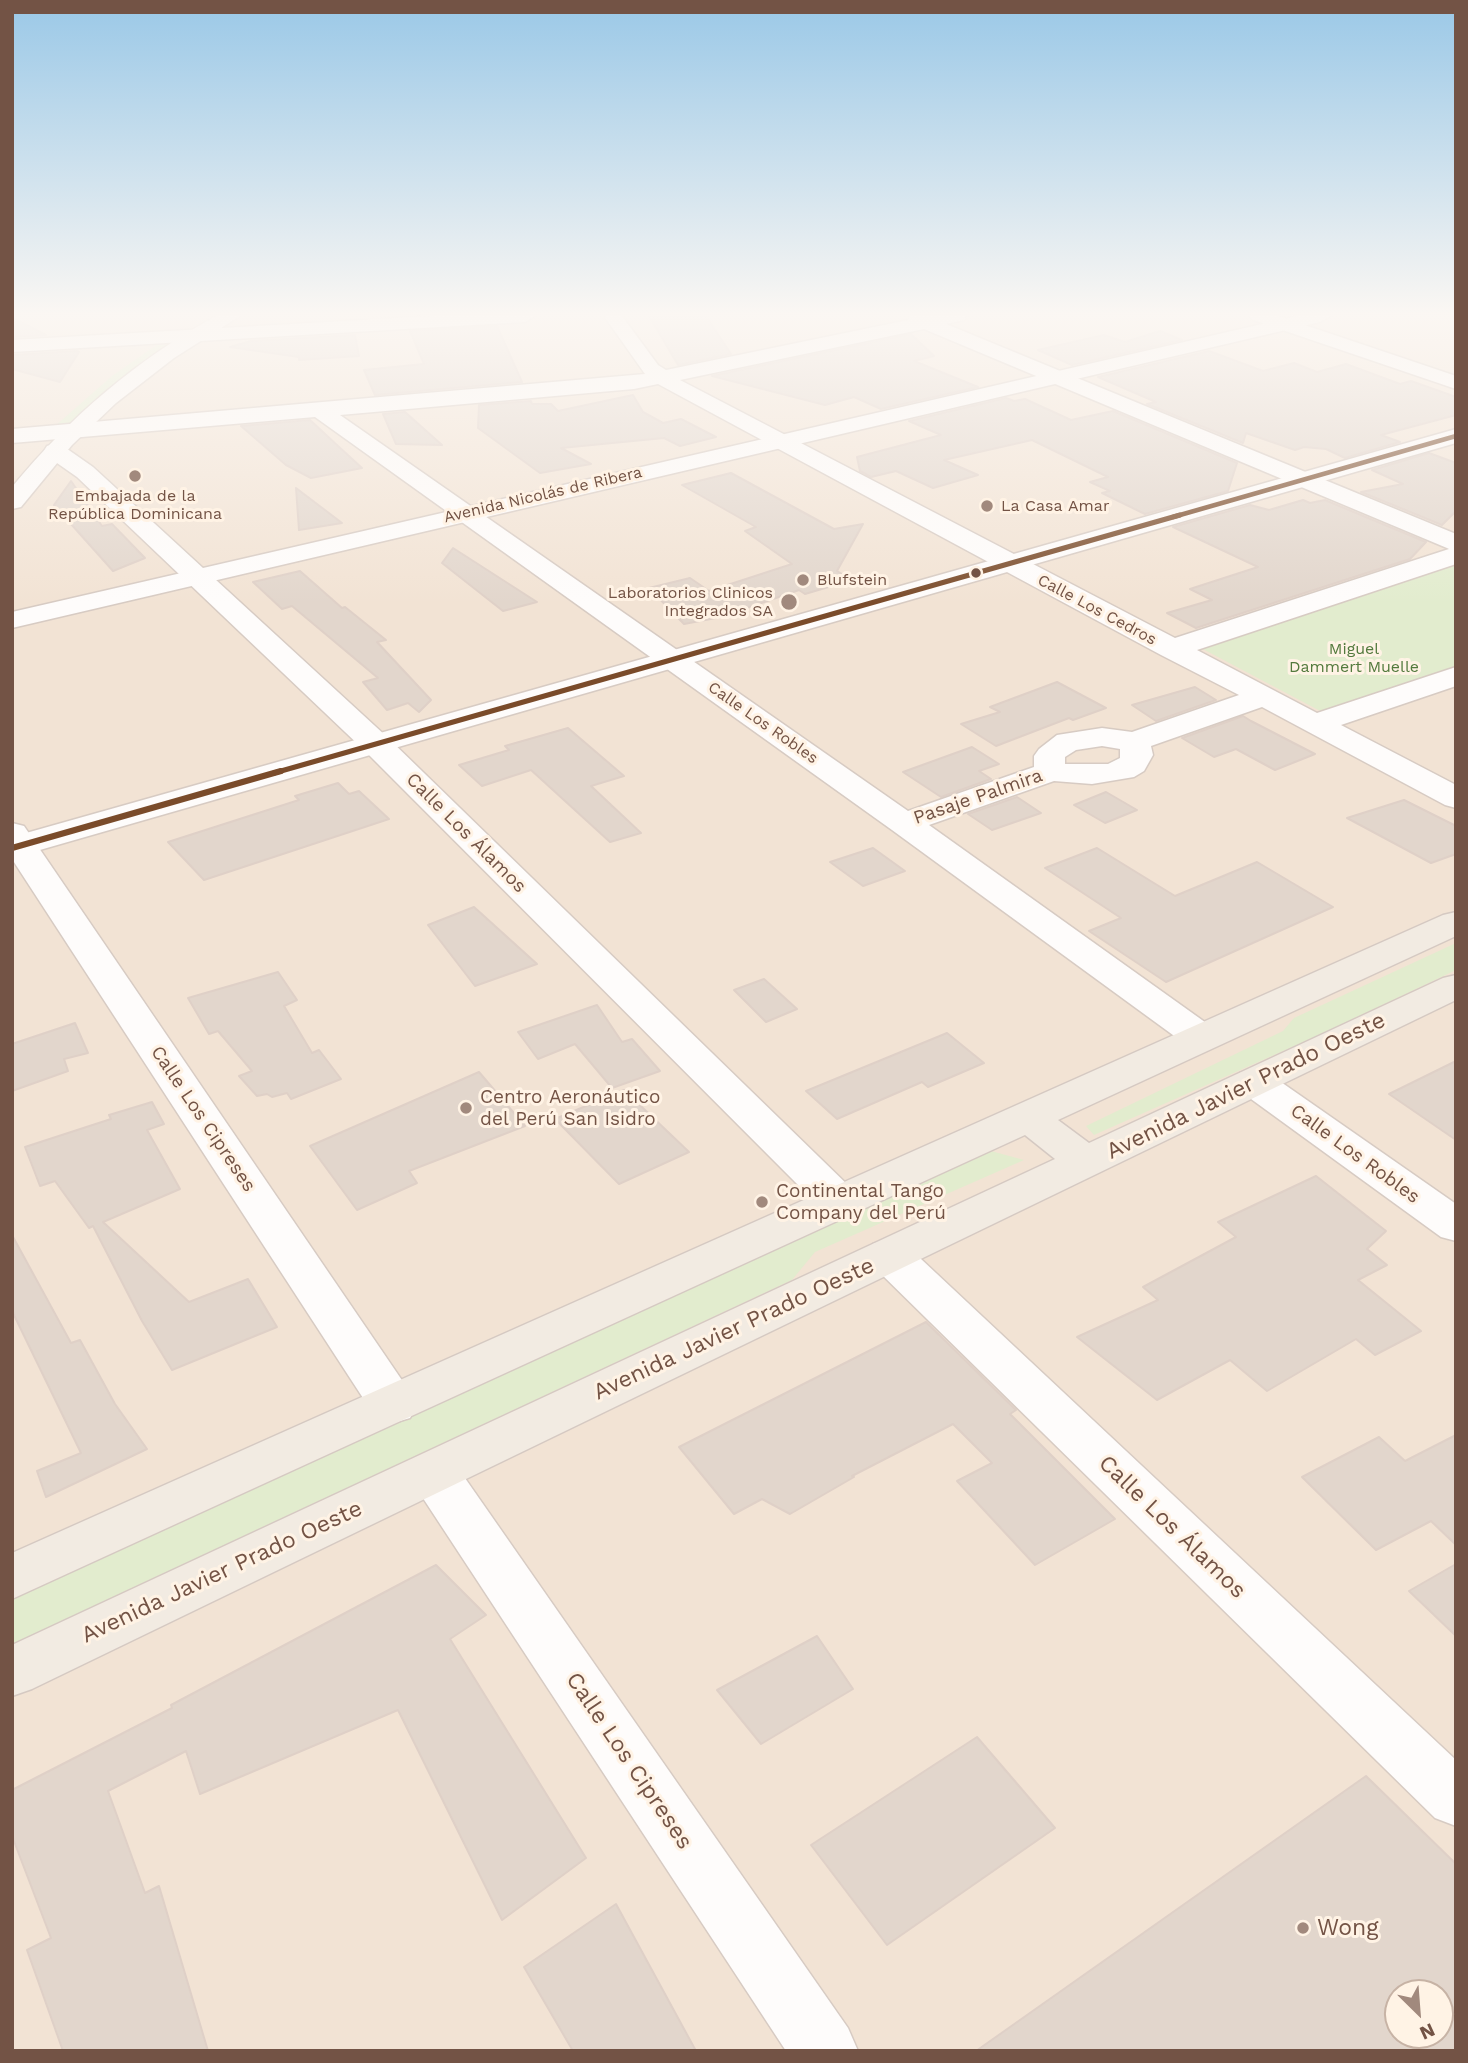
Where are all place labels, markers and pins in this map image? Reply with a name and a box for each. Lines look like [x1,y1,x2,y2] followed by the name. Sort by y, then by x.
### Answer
[127,468,143,484] marker: Embajada de la República Dominicana
[48,486,222,524] place label: Embajada de la República Dominicana
[1001,496,1109,516] place label: La Casa Amar
[979,498,995,514] marker: La Casa Amar
[969,566,983,580] unlabelled marker
[817,570,887,590] place label: Blufstein
[795,572,811,588] marker: Blufstein
[608,583,773,621] place label: Laboratorios Clinicos Integrados SA
[779,592,799,612] marker: Laboratorios Clinicos Integrados SA
[480,1086,660,1130] place label: Centro Aeronáutico del Perú San Isidro
[458,1100,474,1116] marker: Centro Aeronáutico del Perú San Isidro
[776,1180,946,1224] place label: Continental Tango Company del Perú
[754,1194,770,1210] marker: Continental Tango Company del Perú
[1317,1914,1379,1942] place label: Wong
[1295,1920,1311,1936] marker: Wong

